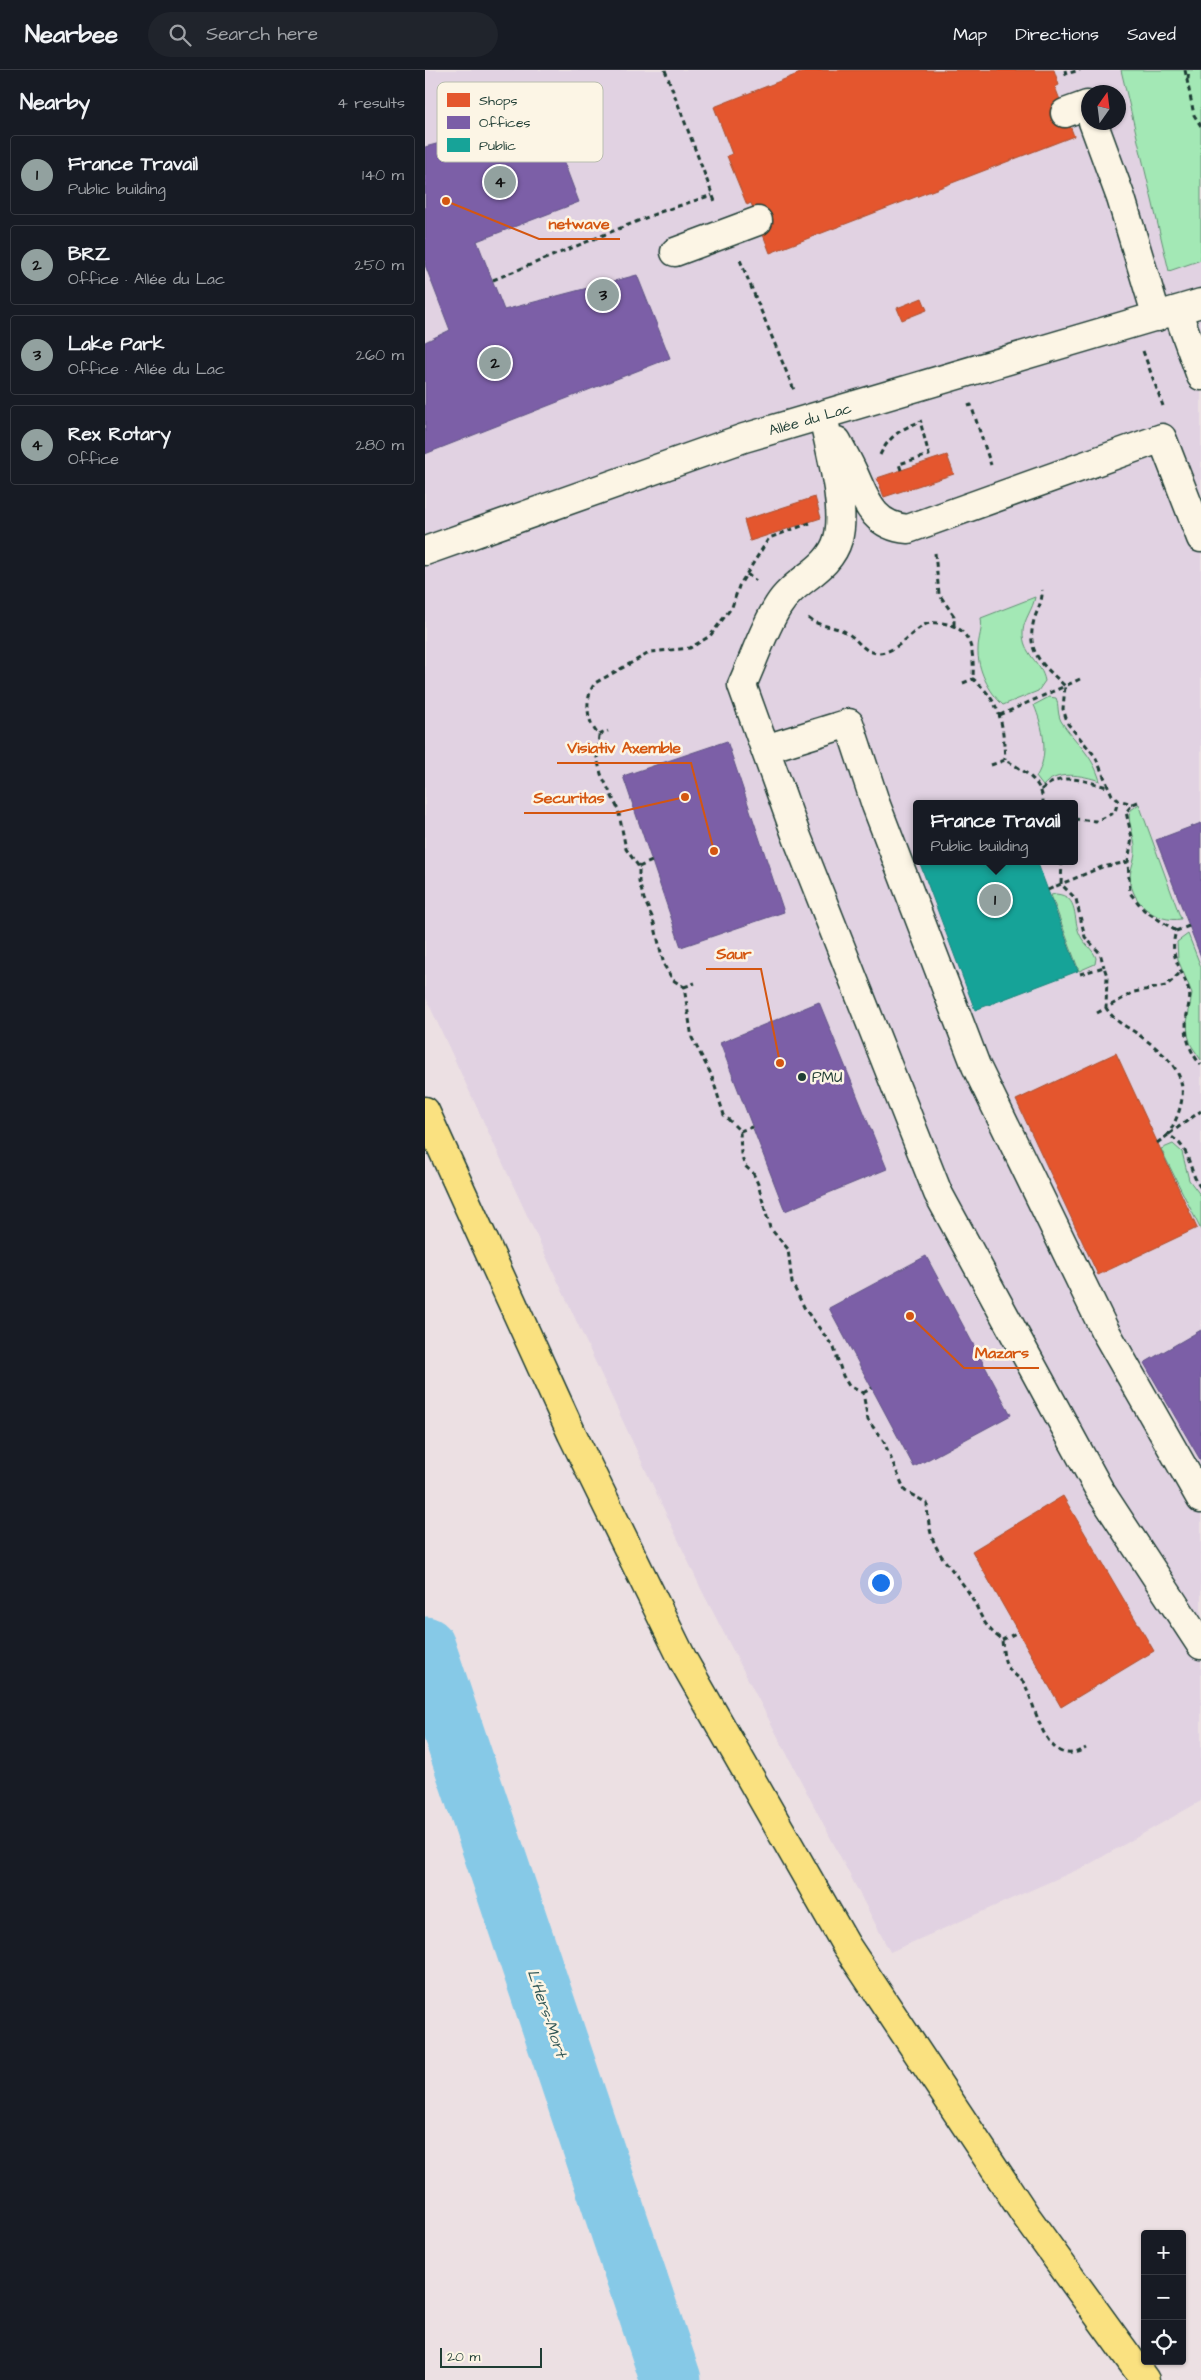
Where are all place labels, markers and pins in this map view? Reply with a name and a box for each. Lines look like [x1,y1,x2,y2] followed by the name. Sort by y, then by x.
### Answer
[484,163,516,201] pin: 4
[539,208,620,239] callout: netwave
[587,276,619,314] pin: 3
[479,344,511,382] pin: 2
[557,732,691,763] callout: Visiativ Axemble
[524,782,615,813] callout: Securitas
[979,881,1011,919] pin: 1
[706,938,761,969] callout: Saur
[812,1067,842,1088] place label: PMU
[796,1071,808,1083] marker: PMU
[964,1337,1039,1368] callout: Mazars

